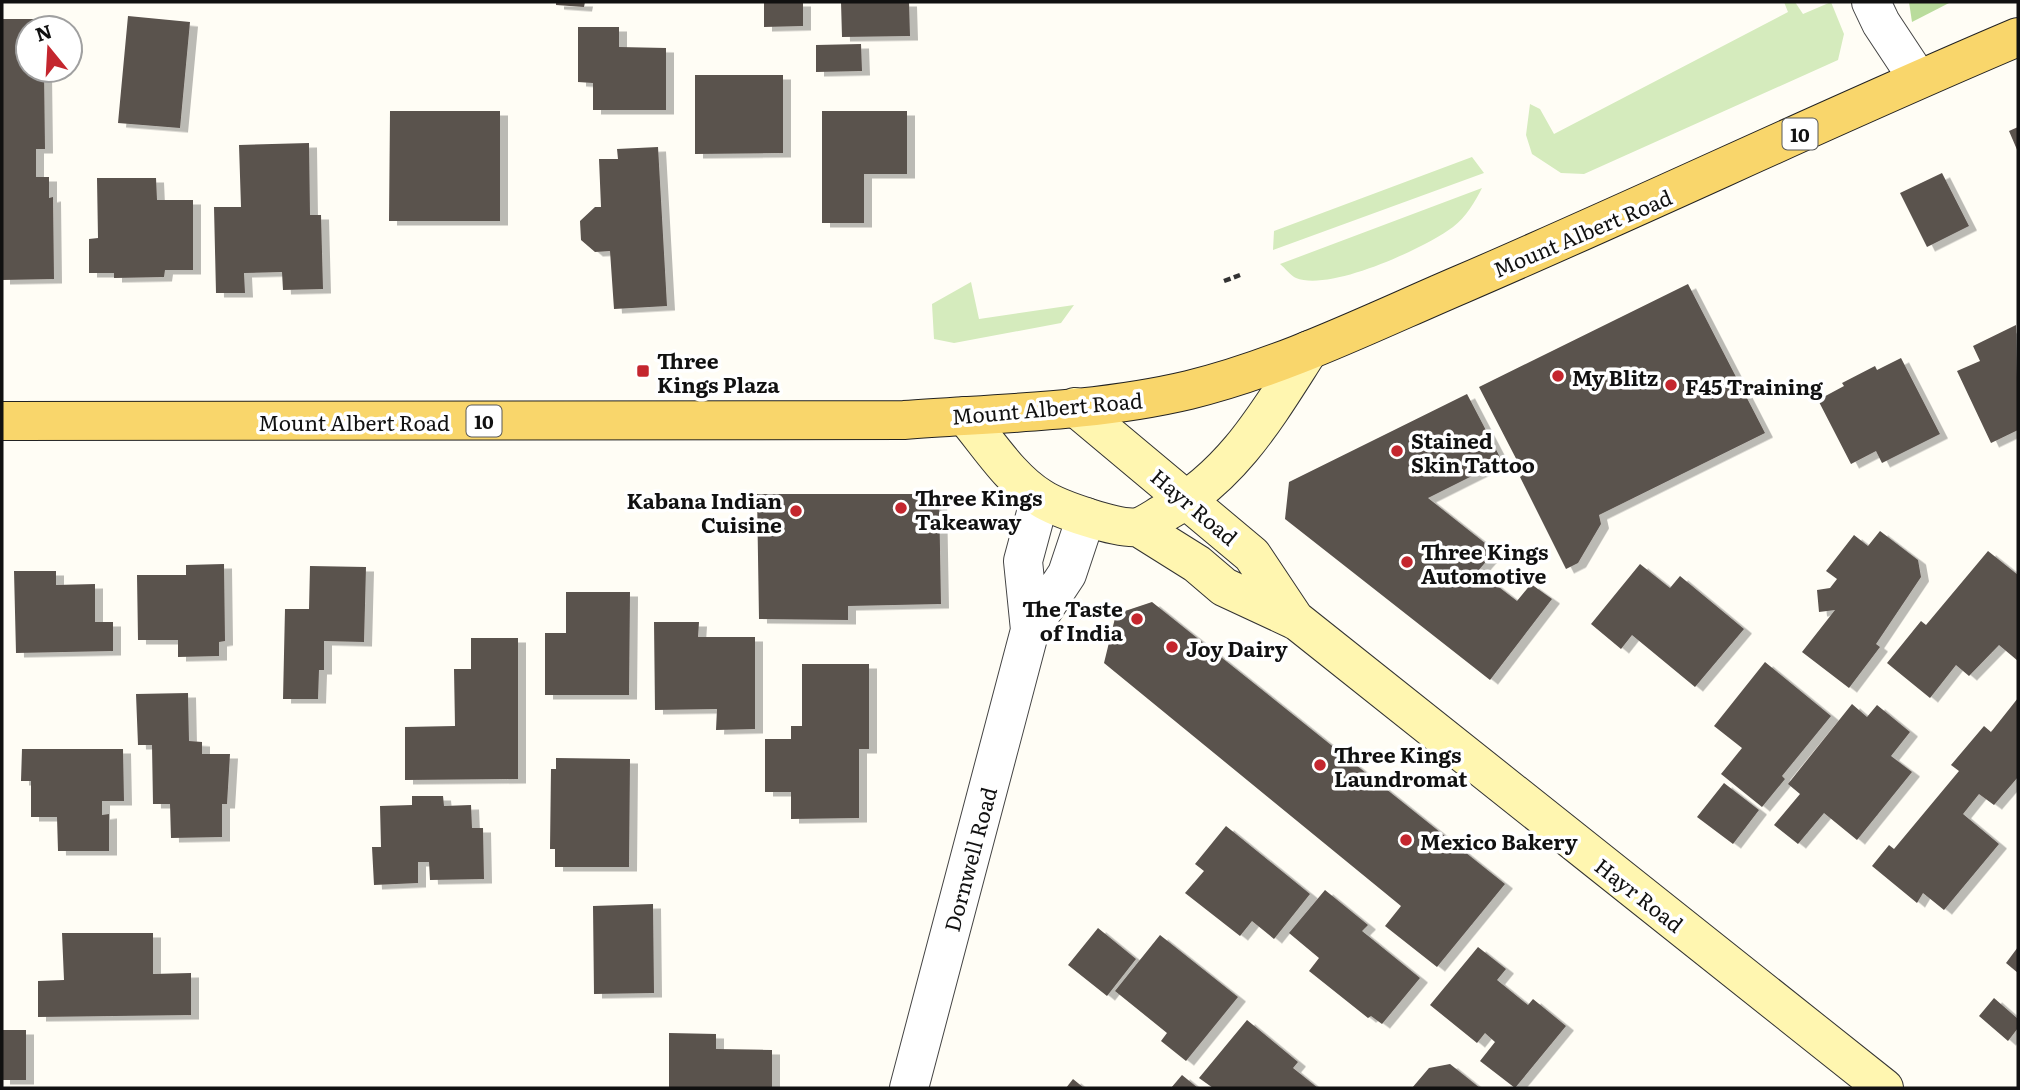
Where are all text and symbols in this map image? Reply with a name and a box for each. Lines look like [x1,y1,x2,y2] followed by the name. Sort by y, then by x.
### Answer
[14,14,84,84] north arrow
[32,16,55,48] text: N
[1783,118,1818,150] road number: 10
[1488,180,1676,284] street label: Mount Albert Road
[657,344,780,399] place label: Three Kings Plaza
[1572,361,1658,392] place label: My Blitz
[635,363,651,379] marker: Three Kings Plaza
[1550,368,1566,384] marker: My Blitz
[1685,370,1823,401] place label: F45 Training
[1663,377,1679,393] marker: F45 Training
[950,383,1144,431] street label: Mount Albert Road
[258,406,450,437] street label: Mount Albert Road
[466,406,502,436] road number: 10
[1411,424,1535,479] place label: Stained Skin Tattoo
[1389,443,1405,459] marker: Stained Skin Tattoo
[1145,460,1245,552] street label: Hayr Road
[915,481,1042,536] place label: Three Kings Takeaway
[626,484,782,539] place label: Kabana Indian Cuisine
[893,500,909,516] marker: Three Kings Takeaway
[788,503,804,519] marker: Kabana Indian Cuisine
[1421,535,1548,590] place label: Three Kings Automotive
[1399,554,1415,570] marker: Three Kings Automotive
[1022,592,1124,647] place label: The Taste of India
[1129,611,1145,627] marker: The Taste of India
[1186,632,1288,663] place label: Joy Dairy
[1164,639,1180,655] marker: Joy Dairy
[1334,738,1468,793] place label: Three Kings Laundromat
[1312,757,1328,773] marker: Three Kings Laundromat
[935,783,1003,935] street label: Dornwell Road
[1420,825,1578,856] place label: Mexico Bakery
[1398,832,1414,848] marker: Mexico Bakery
[1589,849,1691,939] street label: Hayr Road

